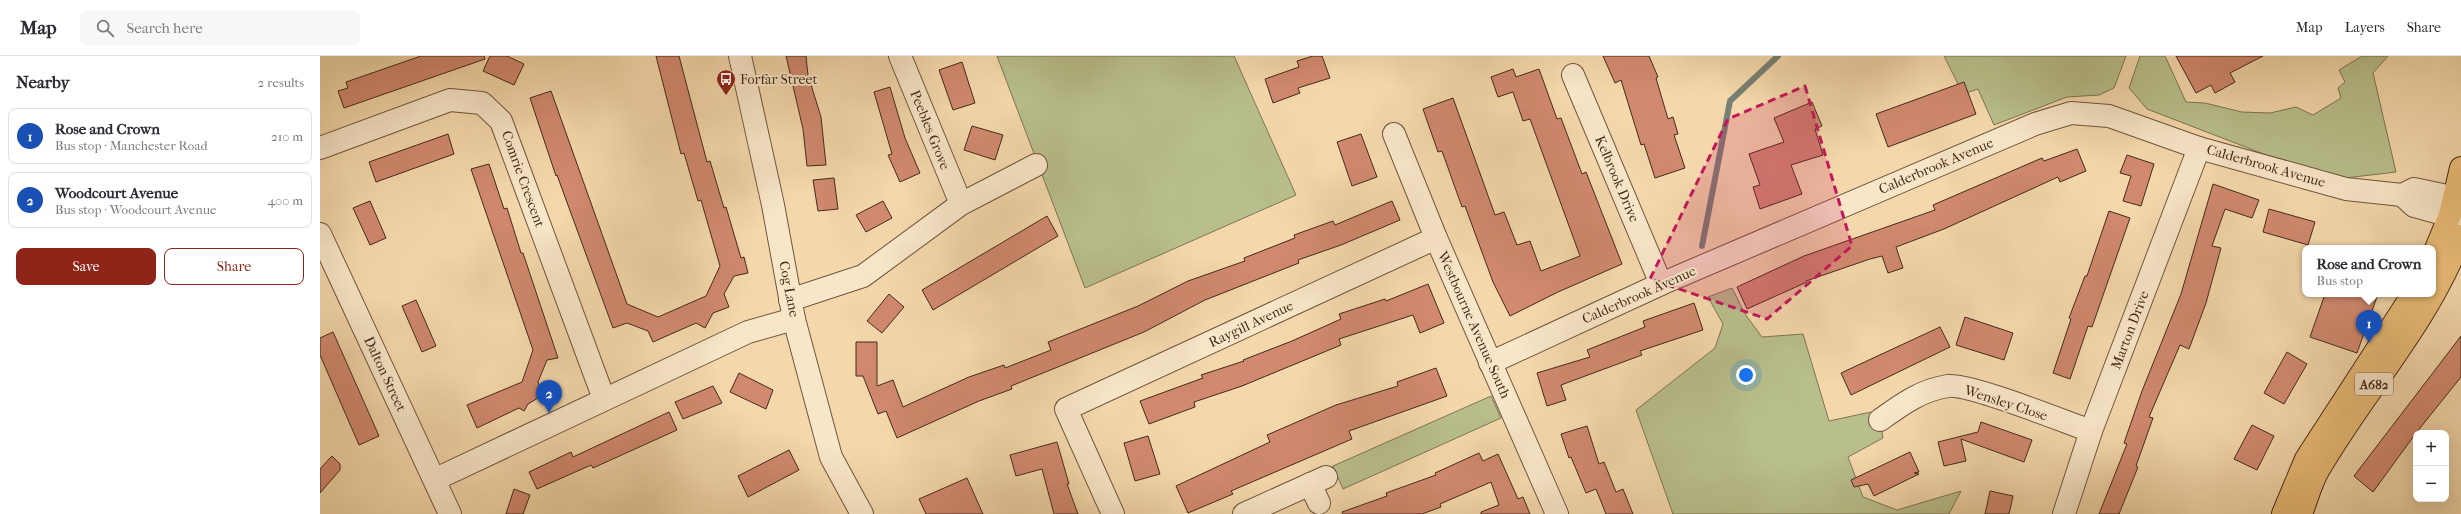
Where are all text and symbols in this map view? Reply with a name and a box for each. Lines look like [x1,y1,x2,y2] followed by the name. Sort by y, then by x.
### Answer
[80,10,360,46] search box
[20,17,56,39] text: Map
[94,17,116,39] icon: search
[126,19,203,37] text: Search here
[2296,19,2323,36] text: Map
[2345,19,2385,36] text: Layers
[2407,19,2441,36] text: Share
[715,68,737,96] bus stop icon: Forfar Street
[740,71,817,88] place label: Forfar Street
[16,72,70,92] text: Nearby
[258,75,304,90] text: 2 results
[906,88,954,172] street label: Peebles Grove
[55,120,160,138] text: Rose and Crown
[498,128,548,230] street label: Comrie Crescent
[28,129,32,144] text: 1
[271,129,303,144] text: 210 m
[1591,133,1643,225] street label: Kelbrook Drive
[1876,134,1996,198] street label: Calderbrook Avenue
[55,138,208,153] text: Bus stop · Manchester Road
[2205,141,2327,191] street label: Calderbrook Avenue
[55,184,178,202] text: Woodcourt Avenue
[27,193,33,208] text: 2
[267,193,303,208] text: 400 m
[55,202,216,217] text: Bus stop · Woodcourt Avenue
[2302,245,2436,297] popup
[16,248,156,285] button: Save
[164,248,304,285] button: Share
[1433,248,1514,401] street label: Westbourne Avenue South
[2317,255,2421,273] text: Rose and Crown
[775,259,803,319] street label: Cog Lane
[1579,262,1699,328] street label: Calderbrook Avenue
[2317,273,2363,288] text: Bus stop
[2107,288,2153,372] street label: Marton Drive
[1206,297,1296,351] street label: Raygill Avenue
[2356,310,2382,343] pin: 1
[360,334,410,414] street label: Dalton Street
[1736,365,1756,385] your location
[2355,373,2393,395] road number: A682
[536,380,562,413] pin: 2
[1961,381,2050,424] street label: Wensley Close
[2413,430,2449,502] map controls
[2413,430,2449,466] button: +
[2413,466,2449,502] button: −

